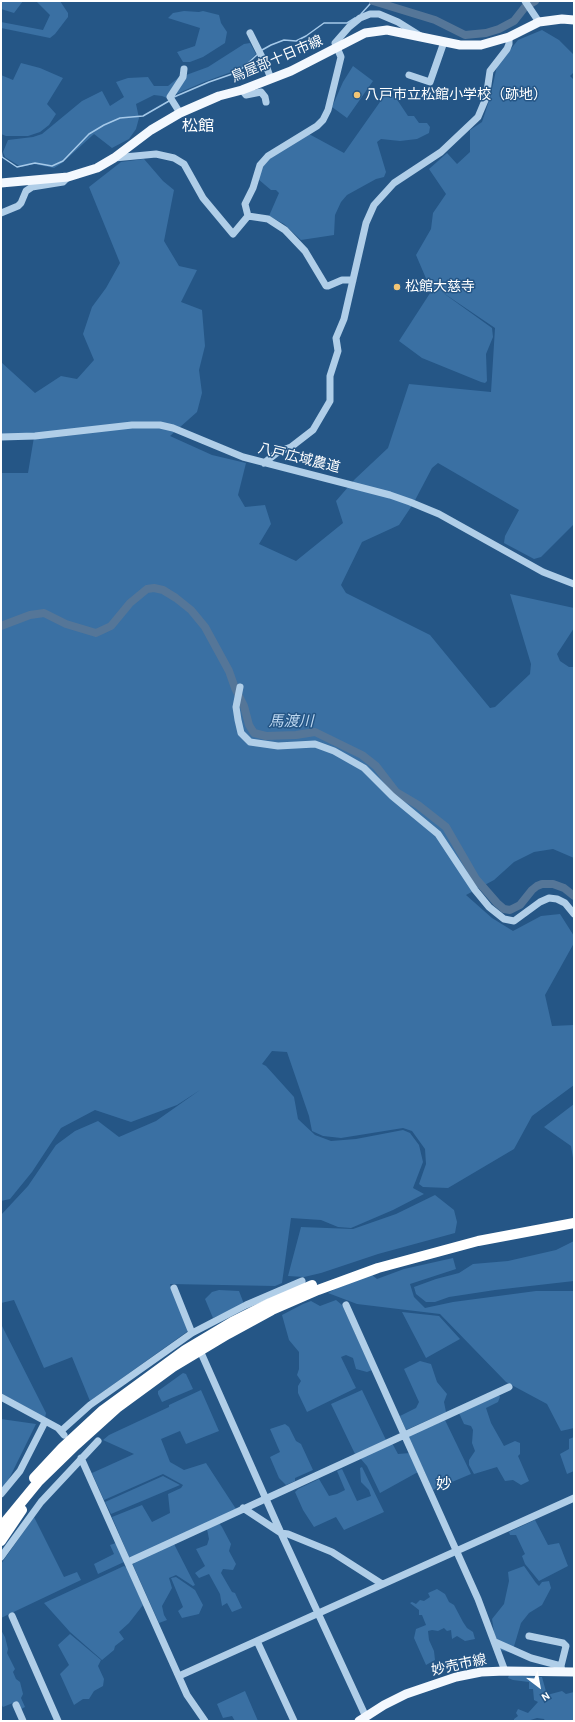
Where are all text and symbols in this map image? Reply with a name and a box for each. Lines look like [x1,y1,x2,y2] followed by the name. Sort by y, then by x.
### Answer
[229,32,325,86] street label: 鳥屋部十日市線
[365,87,547,103] place label: 八戸市立松館小学校（跡地）
[352,90,362,100] marker: 八戸市立松館小学校（跡地）
[182,116,214,136] district label: 松館
[405,279,475,295] place label: 松館大慈寺
[392,282,402,292] marker: 松館大慈寺
[256,440,342,476] street label: 八戸広域農道
[269,712,313,730] water label: 馬渡川
[436,1474,452,1494] district label: 妙
[430,1651,488,1679] street label: 妙売市線
[519,1666,559,1706] north arrow
[539,1690,552,1703] text: N

